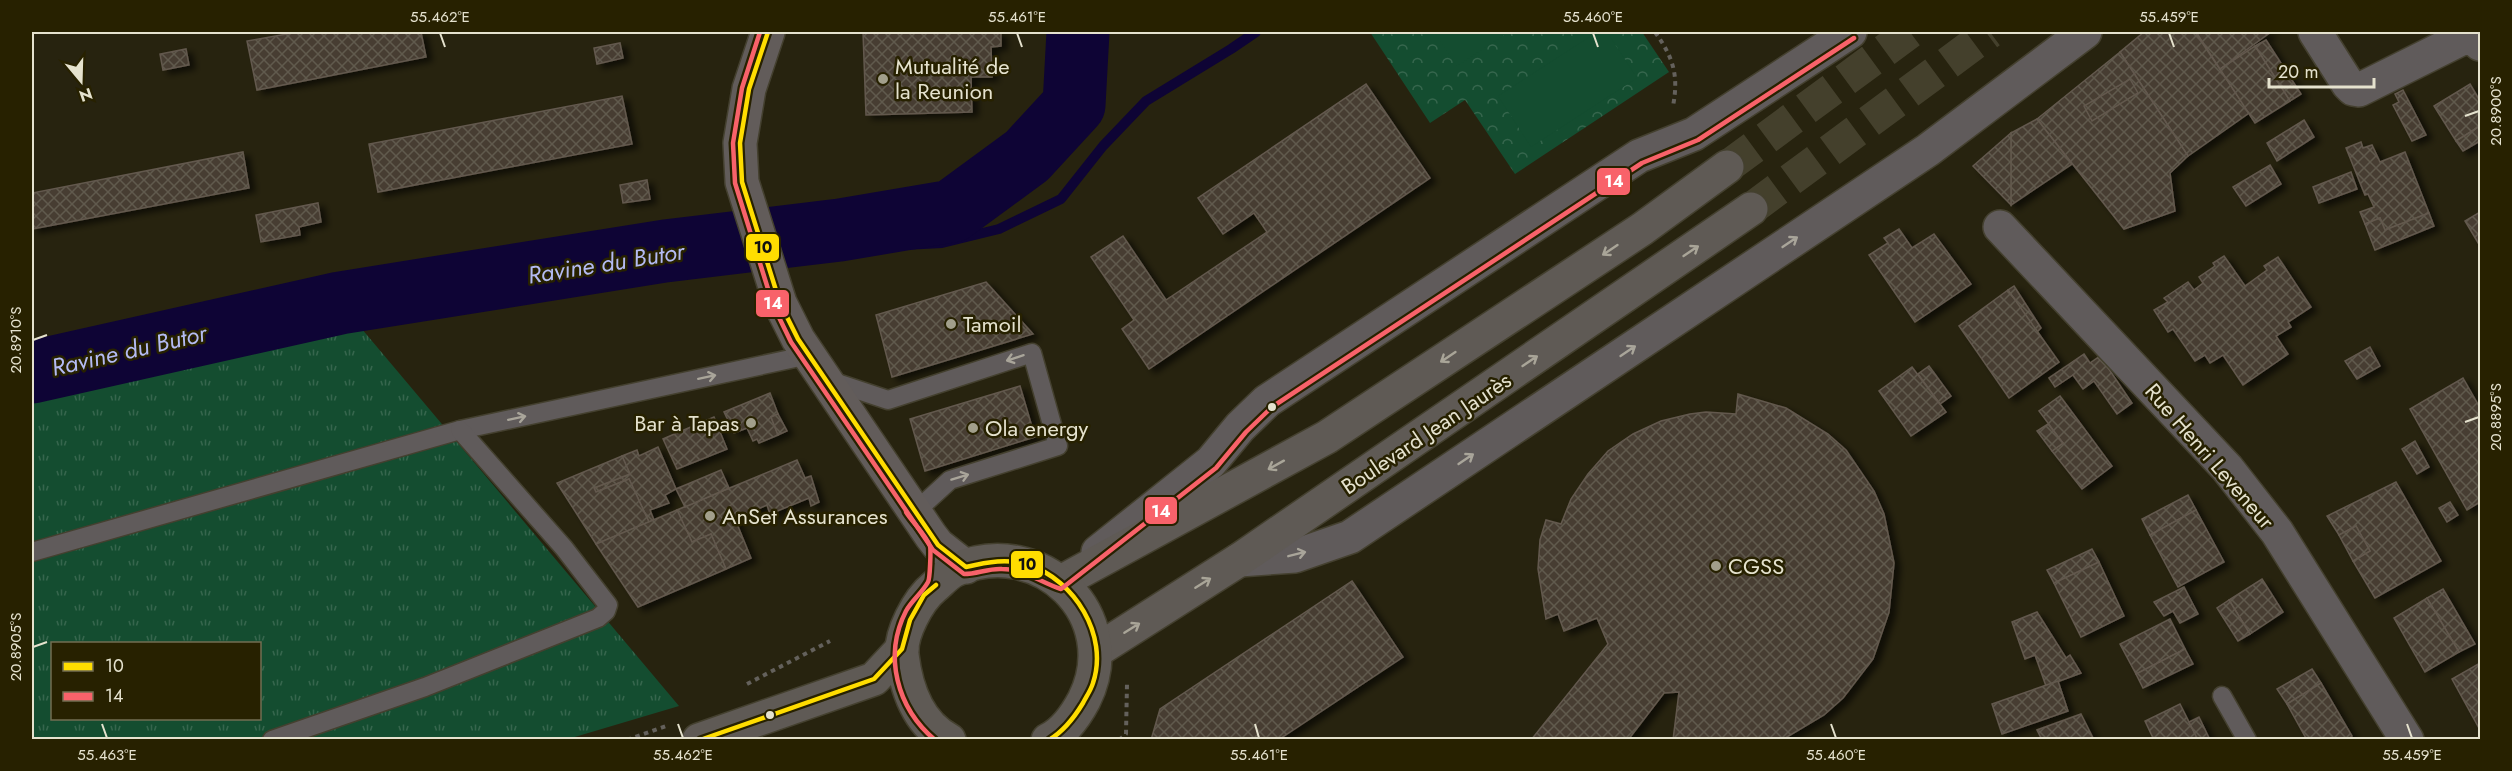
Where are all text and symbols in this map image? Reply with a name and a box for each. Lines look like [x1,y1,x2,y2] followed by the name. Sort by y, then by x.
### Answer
[410,6,470,28] text: 55.462°E
[988,6,1046,28] text: 55.461°E
[1563,6,1623,28] text: 55.460°E
[2139,6,2199,28] text: 55.459°E
[895,50,1010,107] place label: Mutualité de la Reunion
[51,51,111,111] north arrow
[2269,51,2374,89] scale bar
[2278,59,2318,85] text: 20 m
[876,72,890,86] marker: Mutualité de la Reunion
[2485,76,2507,146] text: 20.8900°S
[76,82,95,108] text: N
[1596,167,1631,196] line badge: 14
[1604,170,1624,193] text: 14
[525,233,689,293] water label: Ravine du Butor
[745,233,780,262] line badge: 10
[754,236,772,259] text: 10
[1781,236,1798,248] one-way arrow
[1602,243,1619,256] one-way arrow
[1682,245,1698,257] one-way arrow
[755,289,790,318] line badge: 14
[763,292,783,315] text: 14
[5,306,27,374] text: 20.8910°S
[963,308,1022,340] place label: Tamoil
[48,315,212,385] water label: Ravine du Butor
[944,317,958,331] marker: Tamoil
[1619,344,1636,357] one-way arrow
[1440,351,1457,363] one-way arrow
[1006,354,1025,365] one-way arrow
[1521,355,1538,367] one-way arrow
[1335,364,1518,502] street label: Boulevard Jean Jaurès
[698,370,717,382] one-way arrow
[2138,376,2283,536] street label: Rue Henri Leveneur
[2485,383,2507,451] text: 20.8895°S
[1266,401,1278,413] unlabelled marker
[634,407,739,439] place label: Bar à Tapas
[507,411,526,423] one-way arrow
[985,412,1089,444] place label: Ola energy
[744,416,758,430] marker: Bar à Tapas
[966,421,980,435] marker: Ola energy
[1457,453,1473,465] one-way arrow
[1268,459,1285,471] one-way arrow
[950,470,969,481] one-way arrow
[1144,496,1178,525] line badge: 14
[722,500,888,532] place label: AnSet Assurances
[1151,500,1171,523] text: 14
[703,509,717,523] marker: AnSet Assurances
[1287,548,1306,560] one-way arrow
[1010,550,1044,579] line badge: 10
[1728,550,1784,582] place label: CGSS
[1018,553,1036,576] text: 10
[1709,559,1723,573] marker: CGSS
[1194,576,1211,588] one-way arrow
[5,613,27,681] text: 20.8905°S
[1123,622,1140,634] one-way arrow
[51,642,261,720] legend
[105,653,124,679] text: 10
[105,683,124,709] text: 14
[764,709,776,721] unlabelled marker
[77,744,137,766] text: 55.463°E
[653,744,713,766] text: 55.462°E
[1230,744,1288,766] text: 55.461°E
[1806,744,1866,766] text: 55.460°E
[2382,744,2442,766] text: 55.459°E

